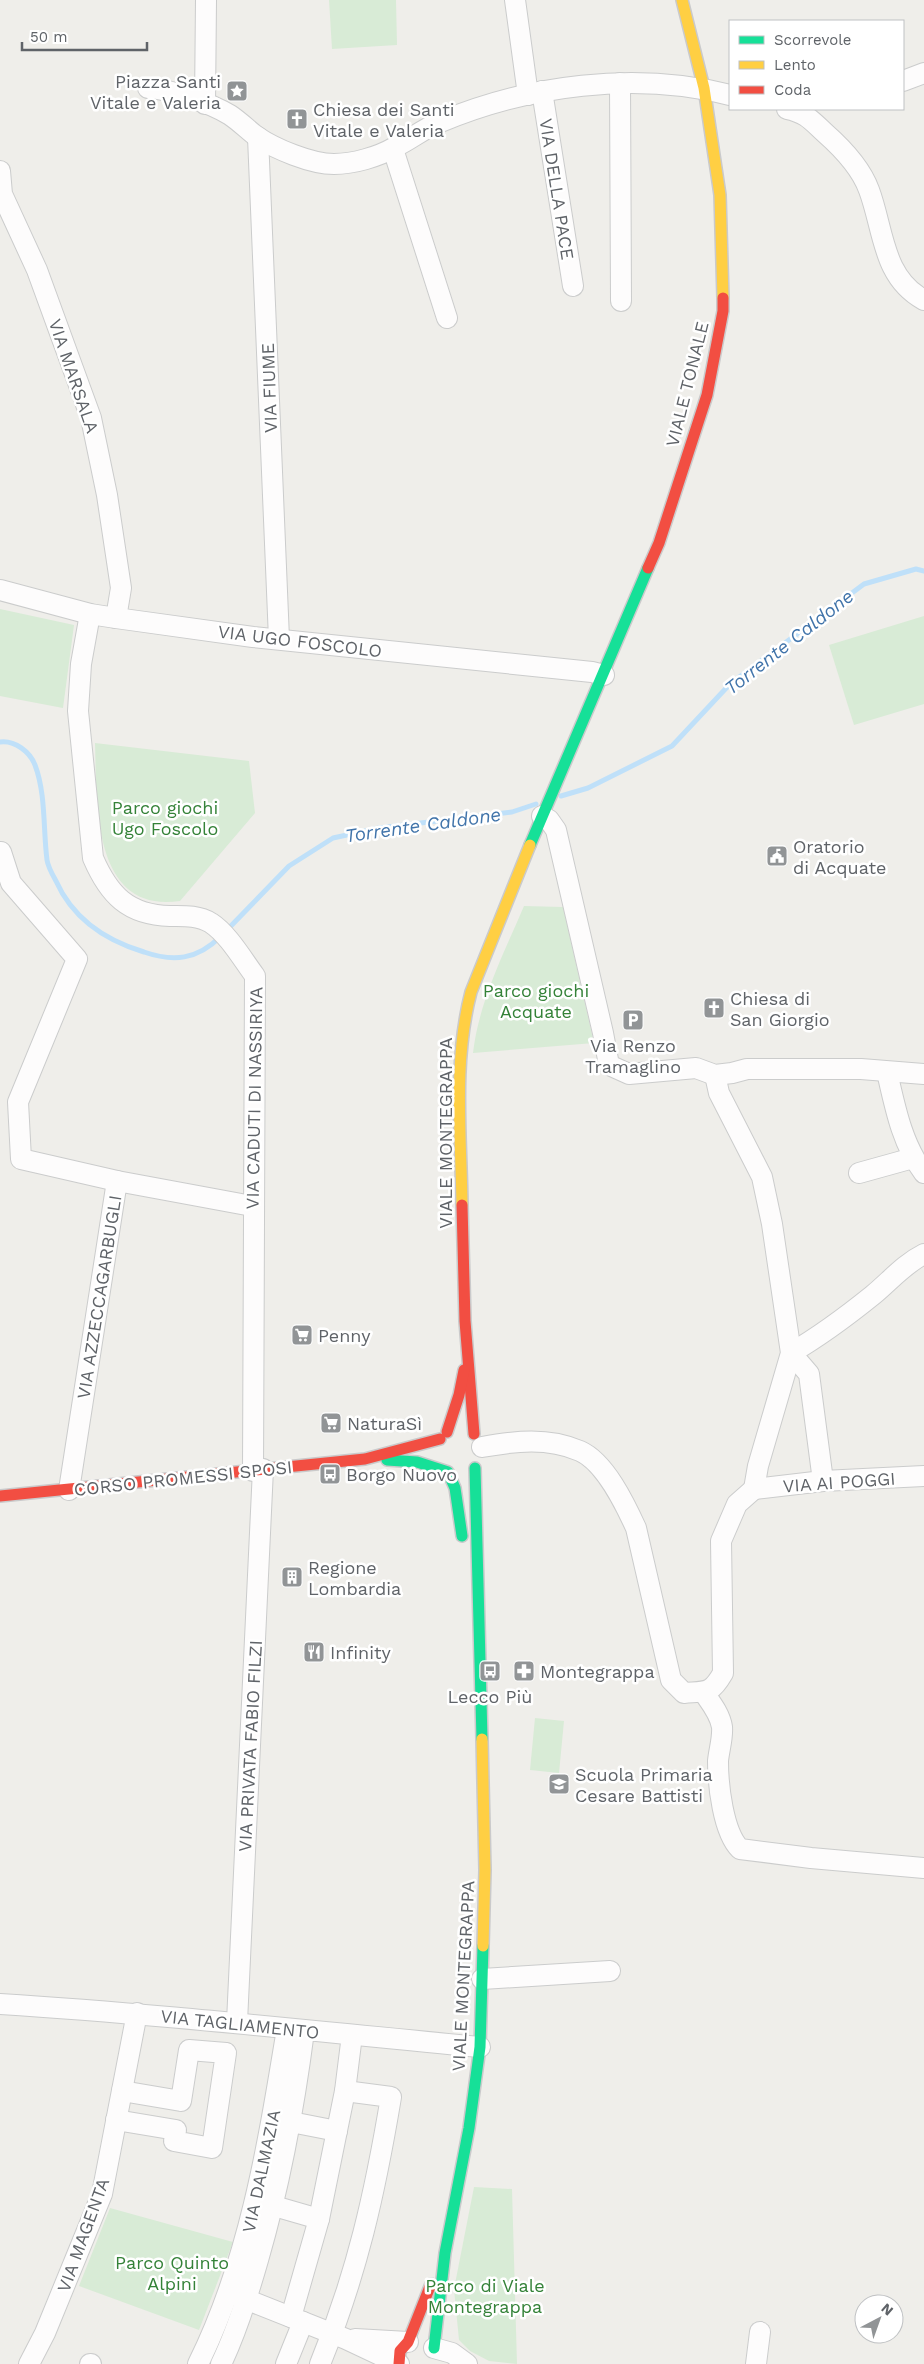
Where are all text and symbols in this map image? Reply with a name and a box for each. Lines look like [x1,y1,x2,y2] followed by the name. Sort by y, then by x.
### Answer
[22,20,148,52] scale bar
[729,20,904,110] legend
[30,28,67,46] text: 50 m
[774,31,852,49] text: Scorrevole
[774,56,816,74] text: Lento
[90,71,221,113] place label: Piazza Santi Vitale e Valeria
[225,79,249,103] place icon: Piazza Santi Vitale e Valeria
[774,81,812,99] text: Coda
[313,99,455,141] place label: Chiesa dei Santi Vitale e Valeria
[285,107,309,131] church icon: Chiesa dei Santi Vitale e Valeria
[535,117,579,261] street label: VIA DELLA PACE
[45,316,103,436] street label: VIA MARSALA
[661,319,713,449] street label: VIALE TONALE
[257,343,281,433] street label: VIA FIUME
[720,584,858,700] water label: Torrente Caldone
[217,621,383,661] street label: VIA UGO FOSCOLO
[112,797,218,839] park label: Parco giochi Ugo Foscolo
[343,803,503,847] water label: Torrente Caldone
[793,836,886,878] place label: Oratorio di Acquate
[765,844,789,868] public building icon: Oratorio di Acquate
[483,980,589,1022] park label: Parco giochi Acquate
[242,986,266,1210] street label: VIA CADUTI DI NASSIRIYA
[730,988,830,1030] place label: Chiesa di San Giorgio
[702,996,726,1020] church icon: Chiesa di San Giorgio
[621,1008,645,1032] parking icon: Via Renzo Tramaglino
[585,1035,681,1077] place label: Via Renzo Tramaglino
[435,1037,456,1229] street label: VIALE MONTEGRAPPA
[73,1194,125,1400] street label: VIA AZZECCAGARBUGLI
[290,1323,314,1347] supermarket icon: Penny
[318,1325,371,1346] place label: Penny
[319,1411,343,1435] supermarket icon: NaturaSì
[347,1413,422,1434] place label: NaturaSì
[73,1456,293,1500] street label: CORSO PROMESSI SPOSI
[318,1462,342,1486] bus stop icon: Borgo Nuovo
[346,1464,457,1485] place label: Borgo Nuovo
[782,1468,896,1496] street label: VIA AI POGGI
[308,1557,401,1599] place label: Regione Lombardia
[280,1565,304,1589] building icon: Regione Lombardia
[234,1640,266,1852] street label: VIA PRIVATA FABIO FILZI
[302,1640,326,1664] restaurant icon: Infinity
[330,1642,392,1663] place label: Infinity
[478,1659,502,1683] bus stop icon: Lecco Più
[512,1659,536,1683] pharmacy icon: Montegrappa
[540,1661,655,1682] place label: Montegrappa
[448,1686,532,1707] place label: Lecco Più
[575,1764,713,1806] place label: Scuola Primaria Cesare Battisti
[547,1772,571,1796] school or university icon: Scuola Primaria Cesare Battisti
[448,1880,478,2072] street label: VIALE MONTEGRAPPA
[160,2005,320,2043] street label: VIA TAGLIAMENTO
[238,2107,284,2234] street label: VIA DALMAZIA
[53,2175,113,2295] street label: VIA MAGENTA
[115,2252,229,2294] park label: Parco Quinto Alpini
[425,2275,545,2317] park label: Parco di Viale Montegrappa
[854,2294,904,2344] north arrow
[878,2300,897,2319] text: N

